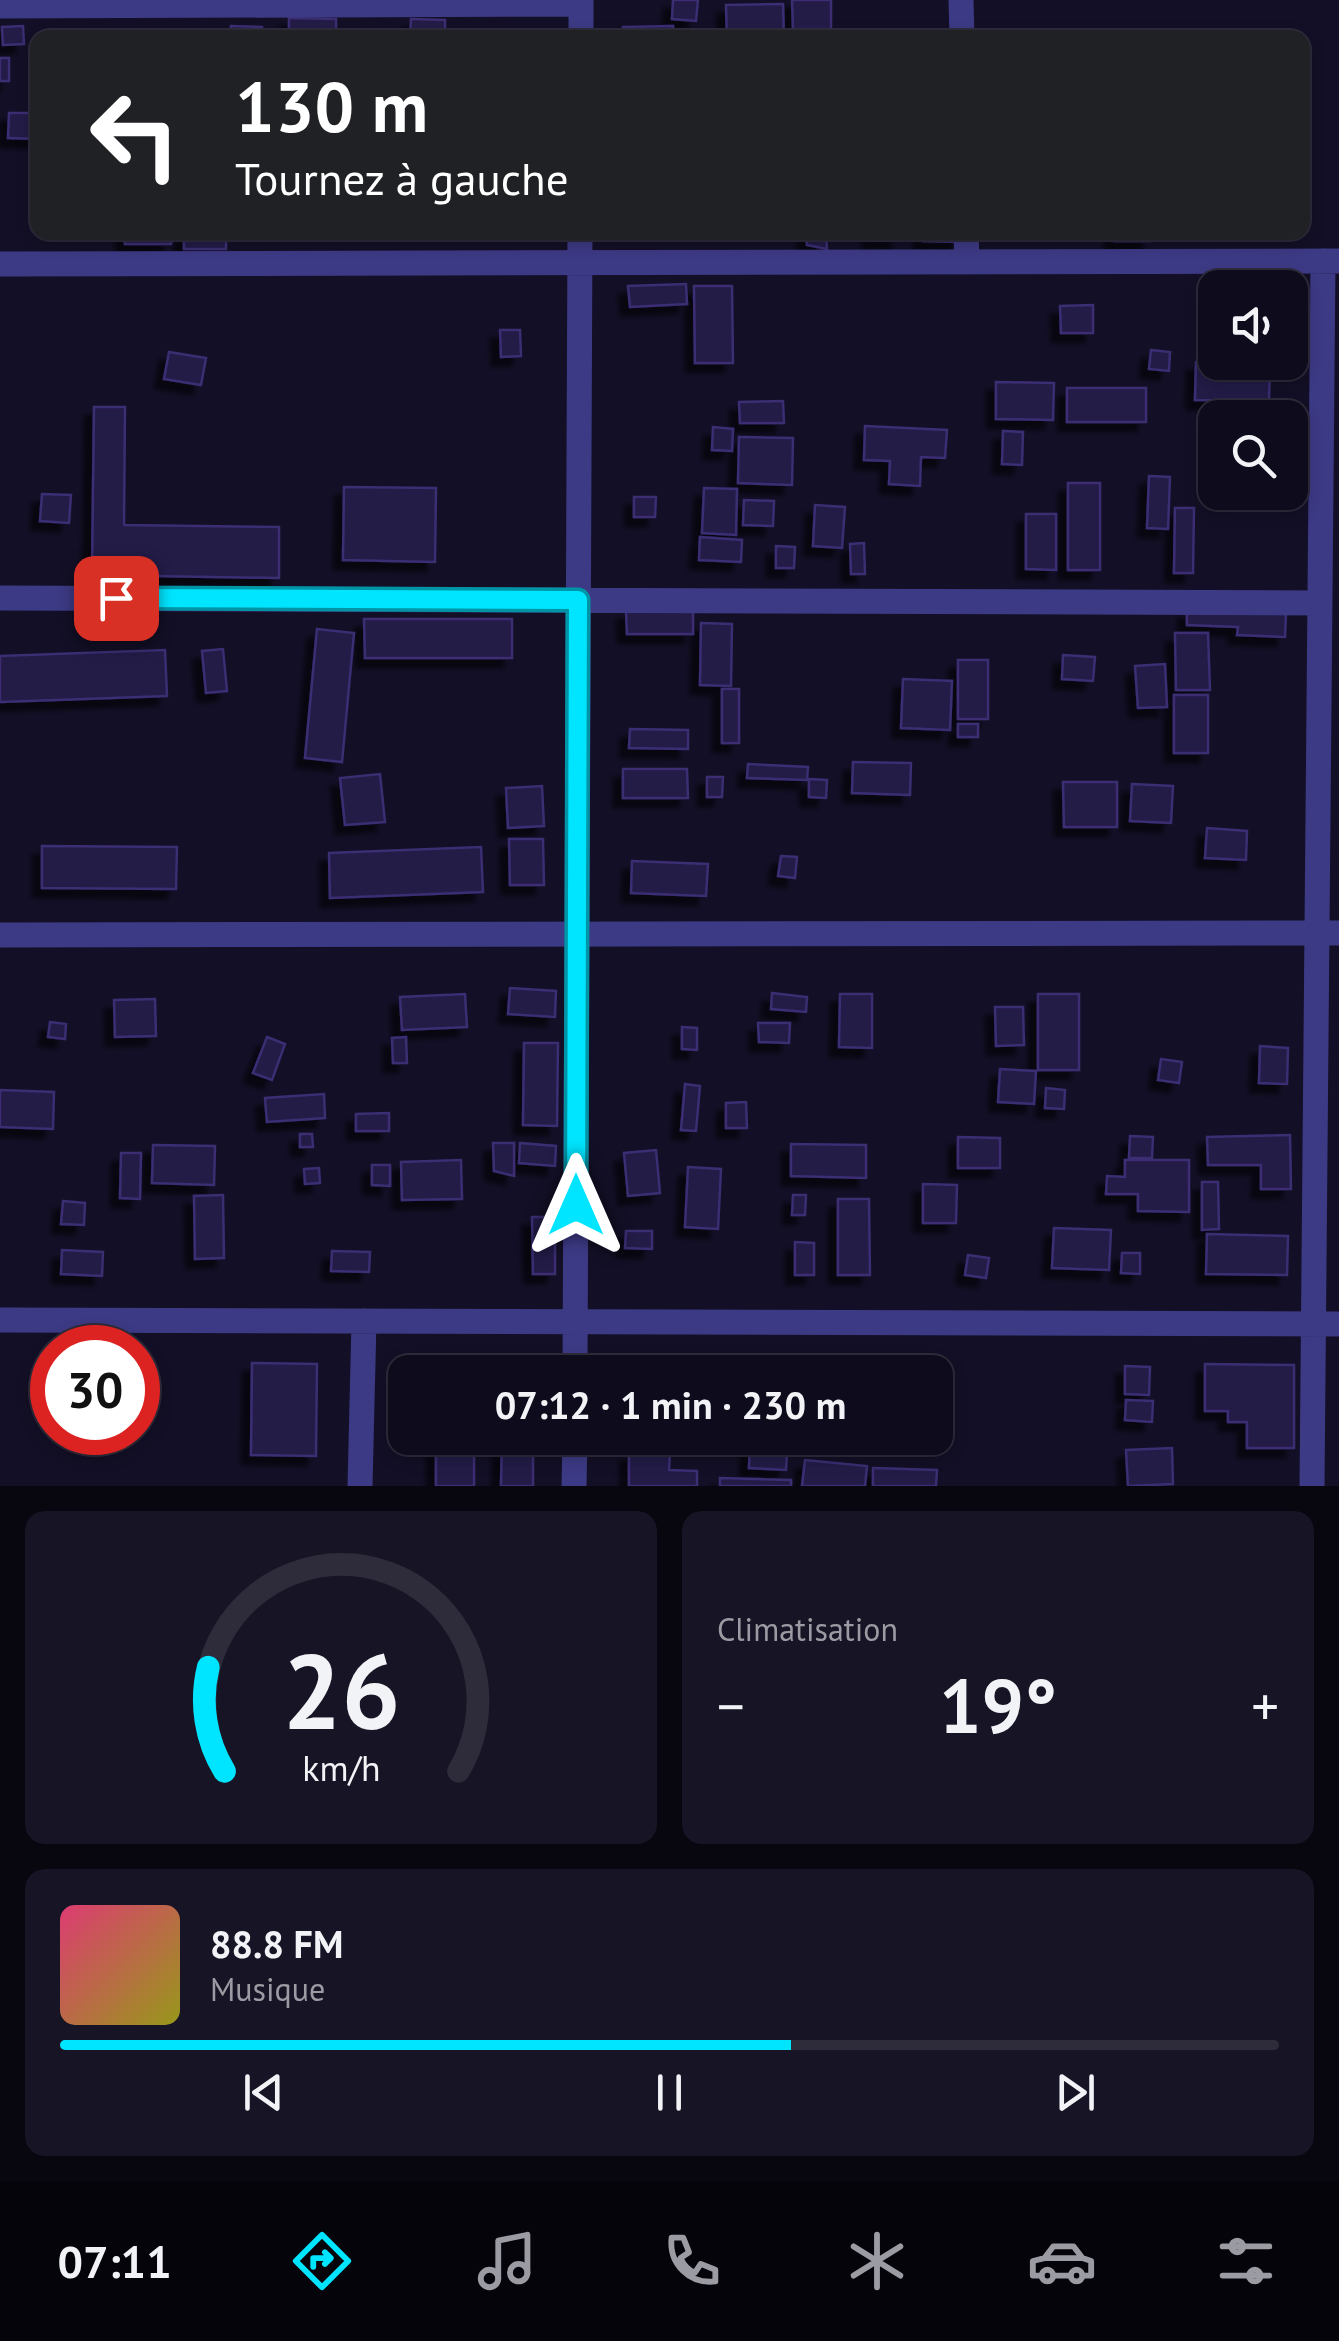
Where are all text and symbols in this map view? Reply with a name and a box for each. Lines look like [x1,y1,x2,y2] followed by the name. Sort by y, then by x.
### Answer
[235,61,428,151] text: 130 m
[70,70,200,200] icon: left
[235,149,569,207] text: Tournez à gauche
[1198,270,1308,510] map controls
[1198,270,1308,380] button: sound
[1198,400,1308,510] button: search
[74,556,159,641] pin
[89,571,144,626] icon: arrive
[524,1153,628,1257] position arrow
[30,1325,160,1455] speed limit sign: 30
[495,1380,846,1429] text: 07:12 · 1 min · 230 m
[717,1608,898,1650] text: Climatisation
[282,1623,400,1758] text: 26
[939,1657,1057,1754] text: 19°
[717,1670,745,1741] text: −
[1251,1670,1279,1741] text: +
[302,1745,380,1791] text: km/h
[210,1919,343,1968] text: 88.8 FM
[210,1968,325,2010] text: Musique
[236,2065,291,2120] icon: previous
[642,2065,697,2120] icon: pause
[1048,2065,1103,2120] icon: next
[287,2226,357,2296] icon: directions
[472,2226,542,2296] icon: music
[657,2226,727,2296] icon: phone
[842,2226,912,2296] icon: climate
[1027,2226,1097,2296] icon: car
[1211,2226,1281,2296] icon: filters
[57,2232,172,2290] text: 07:11

